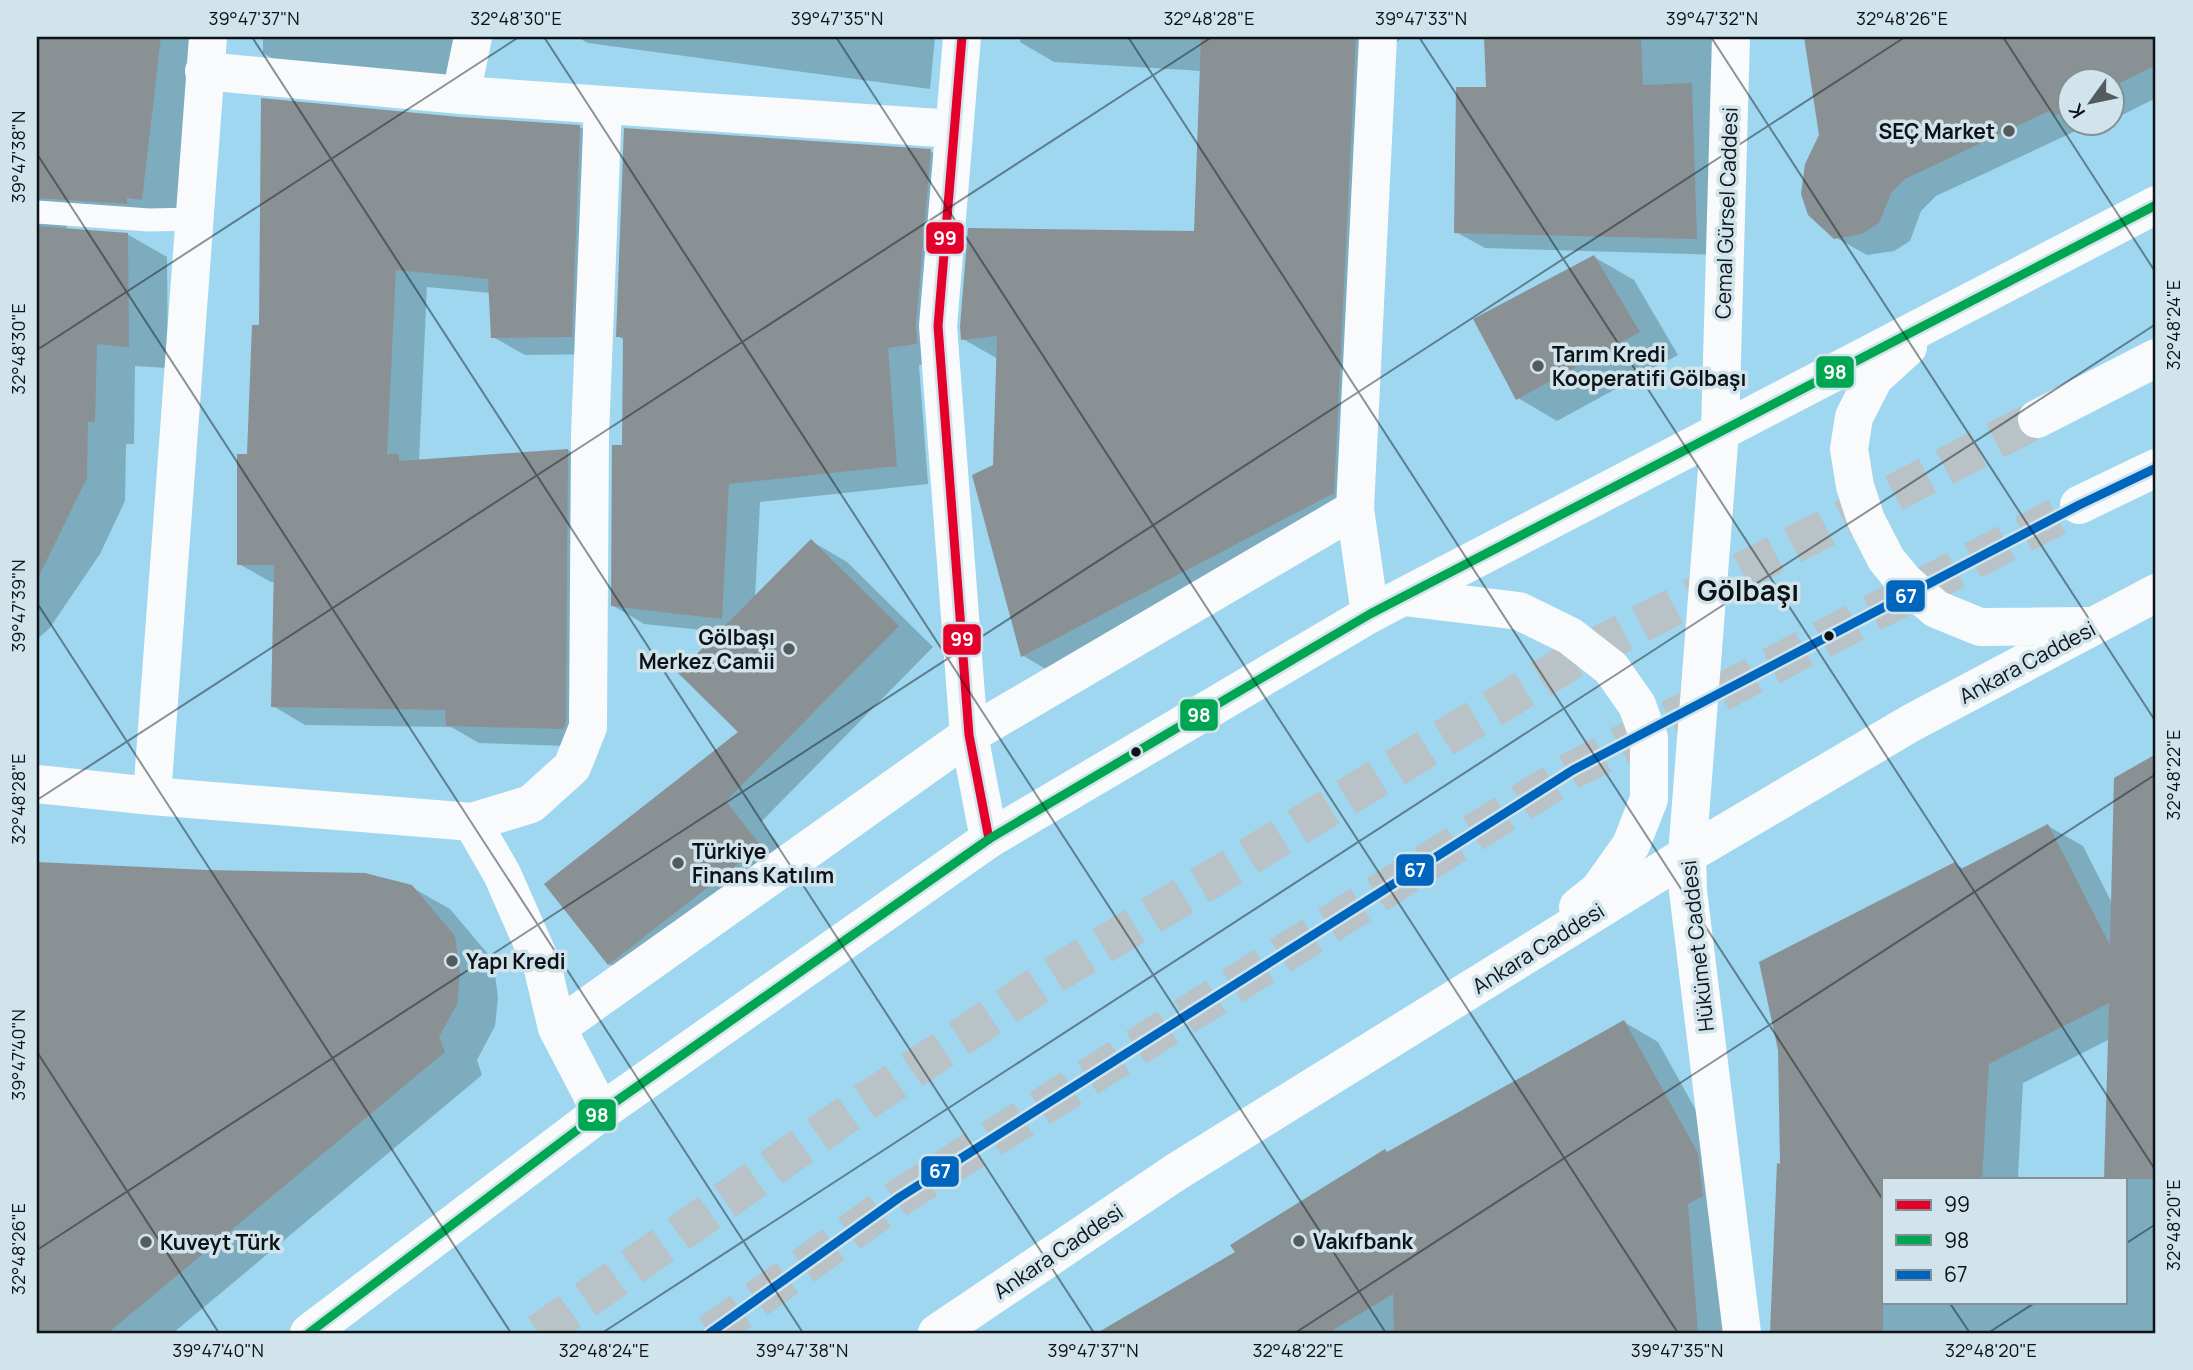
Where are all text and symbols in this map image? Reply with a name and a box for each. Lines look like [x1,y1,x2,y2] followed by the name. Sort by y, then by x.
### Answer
[208,6,300,30] text: 39°47'37"N
[470,6,562,30] text: 32°48'30"E
[791,6,883,30] text: 39°47'35"N
[1163,6,1255,30] text: 32°48'28"E
[1375,6,1467,30] text: 39°47'33"N
[1666,6,1758,30] text: 39°47'32"N
[1856,6,1948,30] text: 32°48'26"E
[2056,66,2126,136] north arrow
[2062,98,2091,123] text: K
[1708,106,1744,320] street label: Cemal Gürsel Caddesi
[6,111,30,203] text: 39°47'38"N
[1879,117,1995,145] place label: SEÇ Market
[2001,123,2017,139] marker: SEÇ Market
[925,221,965,255] line badge: 99
[933,225,957,251] text: 99
[2161,280,2185,370] text: 32°48'24"E
[6,303,30,395] text: 32°48'30"E
[1552,340,1746,392] place label: Tarım Kredi Kooperatifi Gölbaşı
[1815,355,1855,389] line badge: 98
[1530,358,1546,374] marker: Tarım Kredi Kooperatifi Gölbaşı
[1823,359,1847,385] text: 98
[6,559,30,653] text: 39°47'39"N
[1697,571,1799,609] district label: Gölbaşı
[1885,579,1926,613] line badge: 67
[1895,583,1917,609] text: 67
[1954,614,2100,710] street label: Ankara Caddesi
[639,623,775,675] place label: Gölbaşı Merkez Camii
[942,623,982,656] line badge: 99
[950,626,974,652] text: 99
[1822,629,1836,643] unlabelled marker
[781,641,797,657] marker: Gölbaşı Merkez Camii
[1179,698,1219,732] line badge: 98
[1187,702,1211,728] text: 98
[2161,729,2185,821] text: 32°48'22"E
[1129,745,1143,759] unlabelled marker
[6,753,30,845] text: 32°48'28"E
[692,837,834,889] place label: Türkiye Finans Katılım
[1395,853,1435,887] line badge: 67
[670,855,686,871] marker: Türkiye Finans Katılım
[1404,857,1426,883] text: 67
[1674,859,1720,1033] street label: Hükümet Caddesi
[1467,896,1609,1000] street label: Ankara Caddesi
[466,947,566,975] place label: Yapı Kredi
[444,953,460,969] marker: Yapı Kredi
[6,1009,30,1101] text: 39°47'40"N
[577,1098,617,1132] line badge: 98
[585,1102,609,1128] text: 98
[920,1155,960,1188] line badge: 67
[929,1158,951,1184] text: 67
[1882,1178,2126,1304] legend
[2161,1179,2185,1271] text: 32°48'20"E
[1944,1190,1970,1218] text: 99
[988,1197,1128,1305] street label: Ankara Caddesi
[6,1203,30,1295] text: 32°48'26"E
[1944,1226,1969,1254] text: 98
[1313,1227,1414,1255] place label: Vakıfbank
[160,1228,281,1256] place label: Kuveyt Türk
[1291,1233,1307,1249] marker: Vakıfbank
[138,1234,154,1250] marker: Kuveyt Türk
[1944,1260,1968,1288] text: 67
[172,1338,264,1362] text: 39°47'40"N
[559,1338,649,1362] text: 32°48'24"E
[756,1338,848,1362] text: 39°47'38"N
[1047,1338,1139,1362] text: 39°47'37"N
[1252,1338,1344,1362] text: 32°48'22"E
[1631,1338,1723,1362] text: 39°47'35"N
[1945,1338,2037,1362] text: 32°48'20"E

